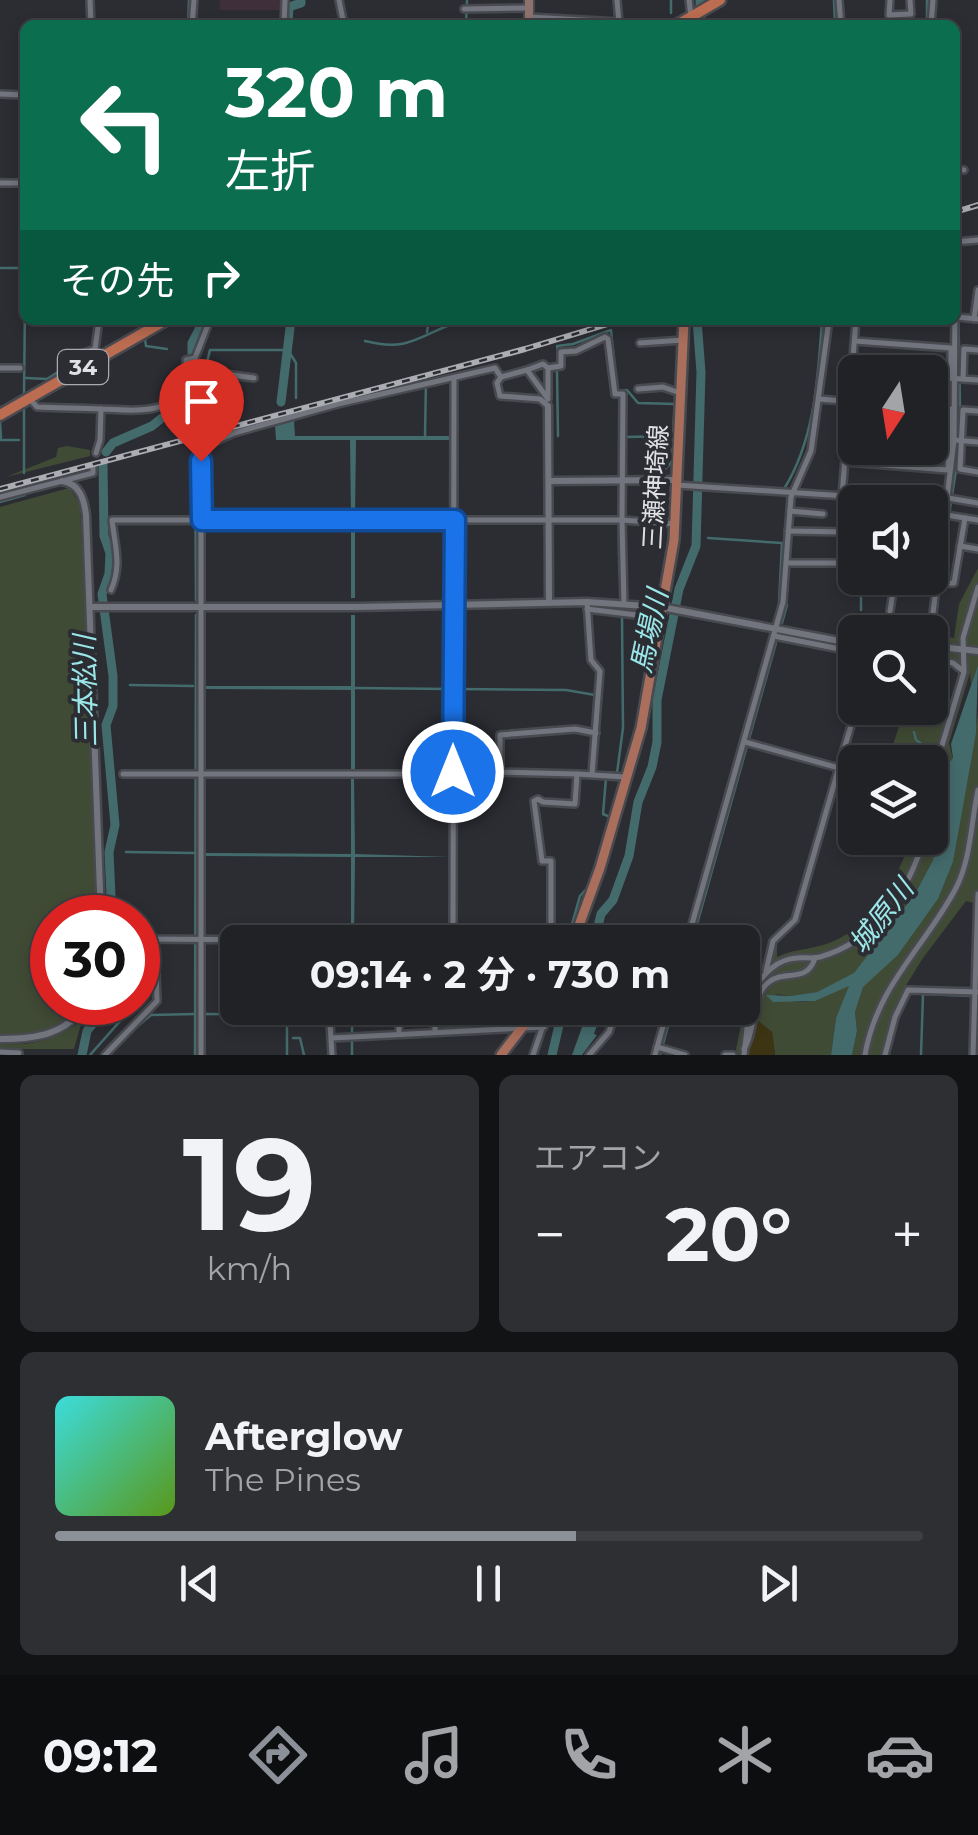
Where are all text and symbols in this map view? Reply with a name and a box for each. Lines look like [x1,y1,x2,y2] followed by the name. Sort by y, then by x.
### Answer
[225,49,448,135] text: 320 m
[60,60,190,190] icon: left
[225,143,315,198] text: 左折
[194,250,249,305] icon: right
[60,257,174,304] text: その先
[58,350,108,384] road number: 34
[838,355,948,465] north arrow
[838,355,948,855] map controls
[159,359,244,462] pin
[174,374,229,429] icon: arrive
[637,424,673,550] street label: 三瀬神埼線
[838,485,948,595] button: sound
[624,583,675,676] water label: 馬場川
[838,615,948,725] button: search
[67,632,103,747] water label: 三本松川
[401,720,505,824] position arrow
[838,745,948,855] button: layers
[842,870,922,960] water label: 城原川
[30,895,160,1025] speed limit sign: 30
[310,951,670,998] text: 09:14 · 2 分 · 730 m
[183,1104,316,1263] text: 19
[534,1138,662,1177] text: エアコン
[665,1188,792,1280] text: 20°
[534,1201,566,1268] text: −
[891,1201,923,1268] text: +
[207,1249,292,1288] text: km/h
[205,1413,403,1460] text: Afterglow
[205,1460,361,1499] text: The Pines
[172,1556,227,1611] icon: previous
[461,1556,516,1611] icon: pause
[751,1556,806,1611] icon: next
[243,1720,313,1790] icon: directions
[399,1720,469,1790] icon: music
[554,1720,624,1790] icon: phone
[710,1720,780,1790] icon: climate
[865,1720,935,1790] icon: car
[43,1728,158,1783] text: 09:12

